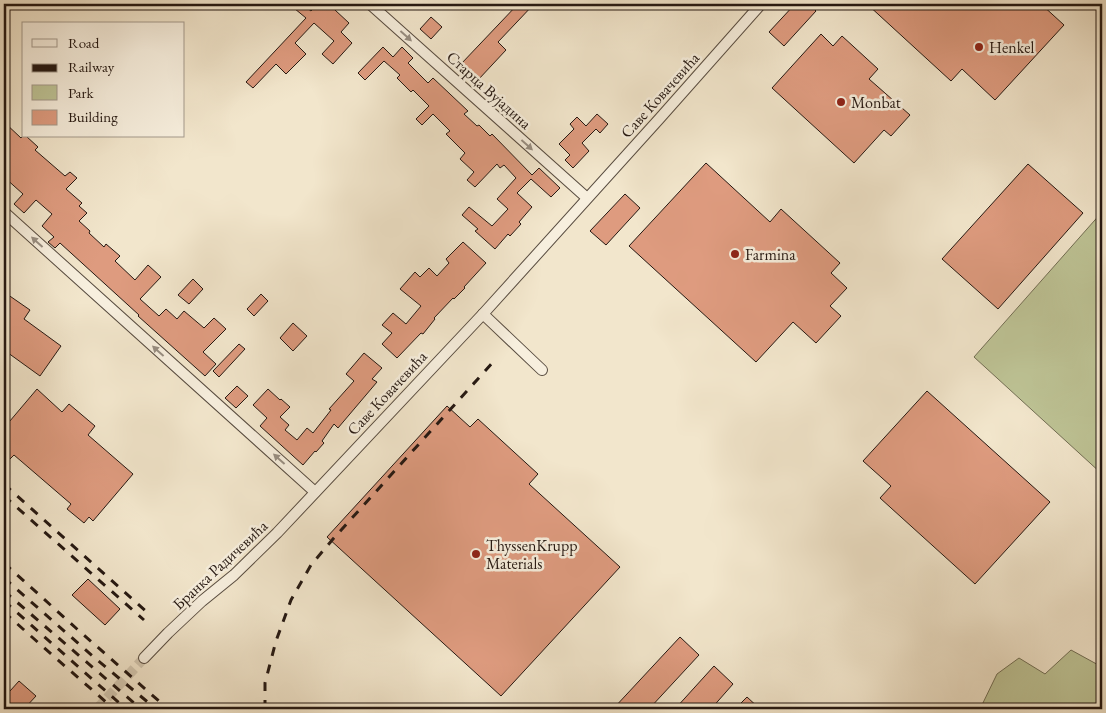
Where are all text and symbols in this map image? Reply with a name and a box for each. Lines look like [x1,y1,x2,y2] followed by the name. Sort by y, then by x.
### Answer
[22,22,185,138] legend
[400,30,412,42] one-way arrow
[68,33,100,52] text: Road
[989,37,1034,58] place label: Henkel
[973,41,985,53] marker: Henkel
[442,46,536,134] street label: Старца Вујадина
[616,47,704,142] street label: Саве Ковачевића
[68,57,115,76] text: Railway
[68,83,95,102] text: Park
[851,92,901,113] place label: Monbat
[835,96,847,108] marker: Monbat
[68,107,118,126] text: Building
[521,139,534,150] one-way arrow
[32,236,44,248] one-way arrow
[745,244,796,265] place label: Farmina
[729,248,741,260] marker: Farmina
[151,345,164,356] one-way arrow
[342,346,432,440] street label: Саве Ковачевића
[273,453,285,465] one-way arrow
[168,515,272,614] street label: Бранка Радичевића
[486,535,578,574] place label: ThyssenKrupp Materials
[470,548,482,560] marker: ThyssenKrupp Materials

